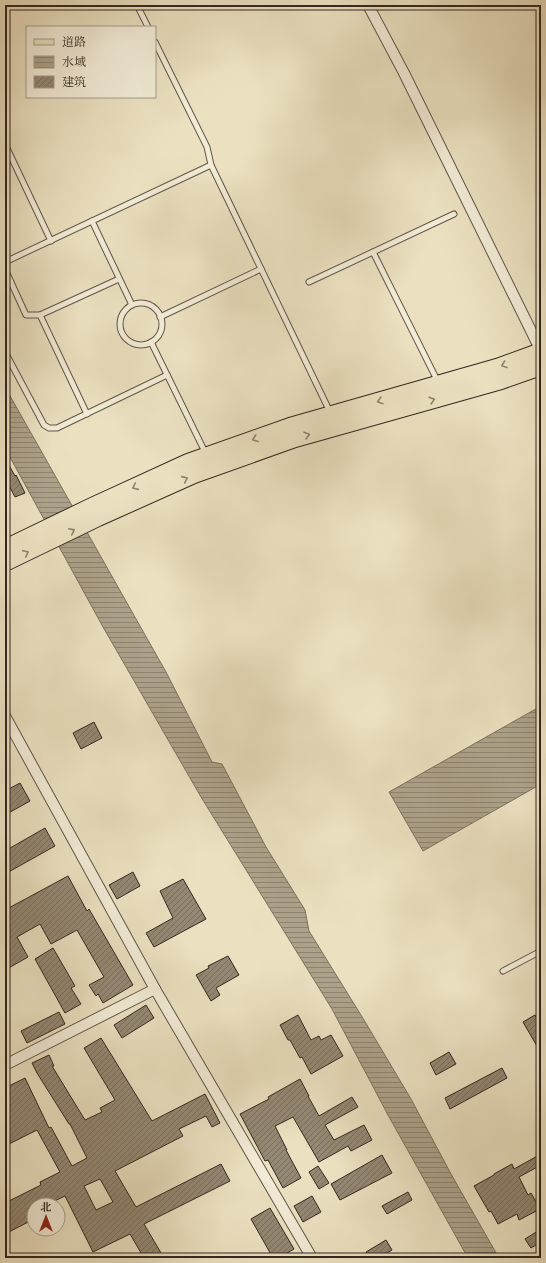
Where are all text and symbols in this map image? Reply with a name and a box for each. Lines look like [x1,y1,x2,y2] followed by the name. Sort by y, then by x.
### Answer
[26,26,156,98] legend
[62,35,86,49] text: 道路
[62,55,86,69] text: 水域
[62,75,86,89] text: 建筑
[501,360,508,368] one-way arrow
[376,396,383,405] one-way arrow
[429,397,435,405] one-way arrow
[304,432,310,440] one-way arrow
[252,434,259,442] one-way arrow
[181,476,188,484] one-way arrow
[131,482,139,490] one-way arrow
[68,528,76,536] one-way arrow
[21,550,29,558] one-way arrow
[26,1197,66,1237] north arrow
[41,1201,52,1214] text: 北

